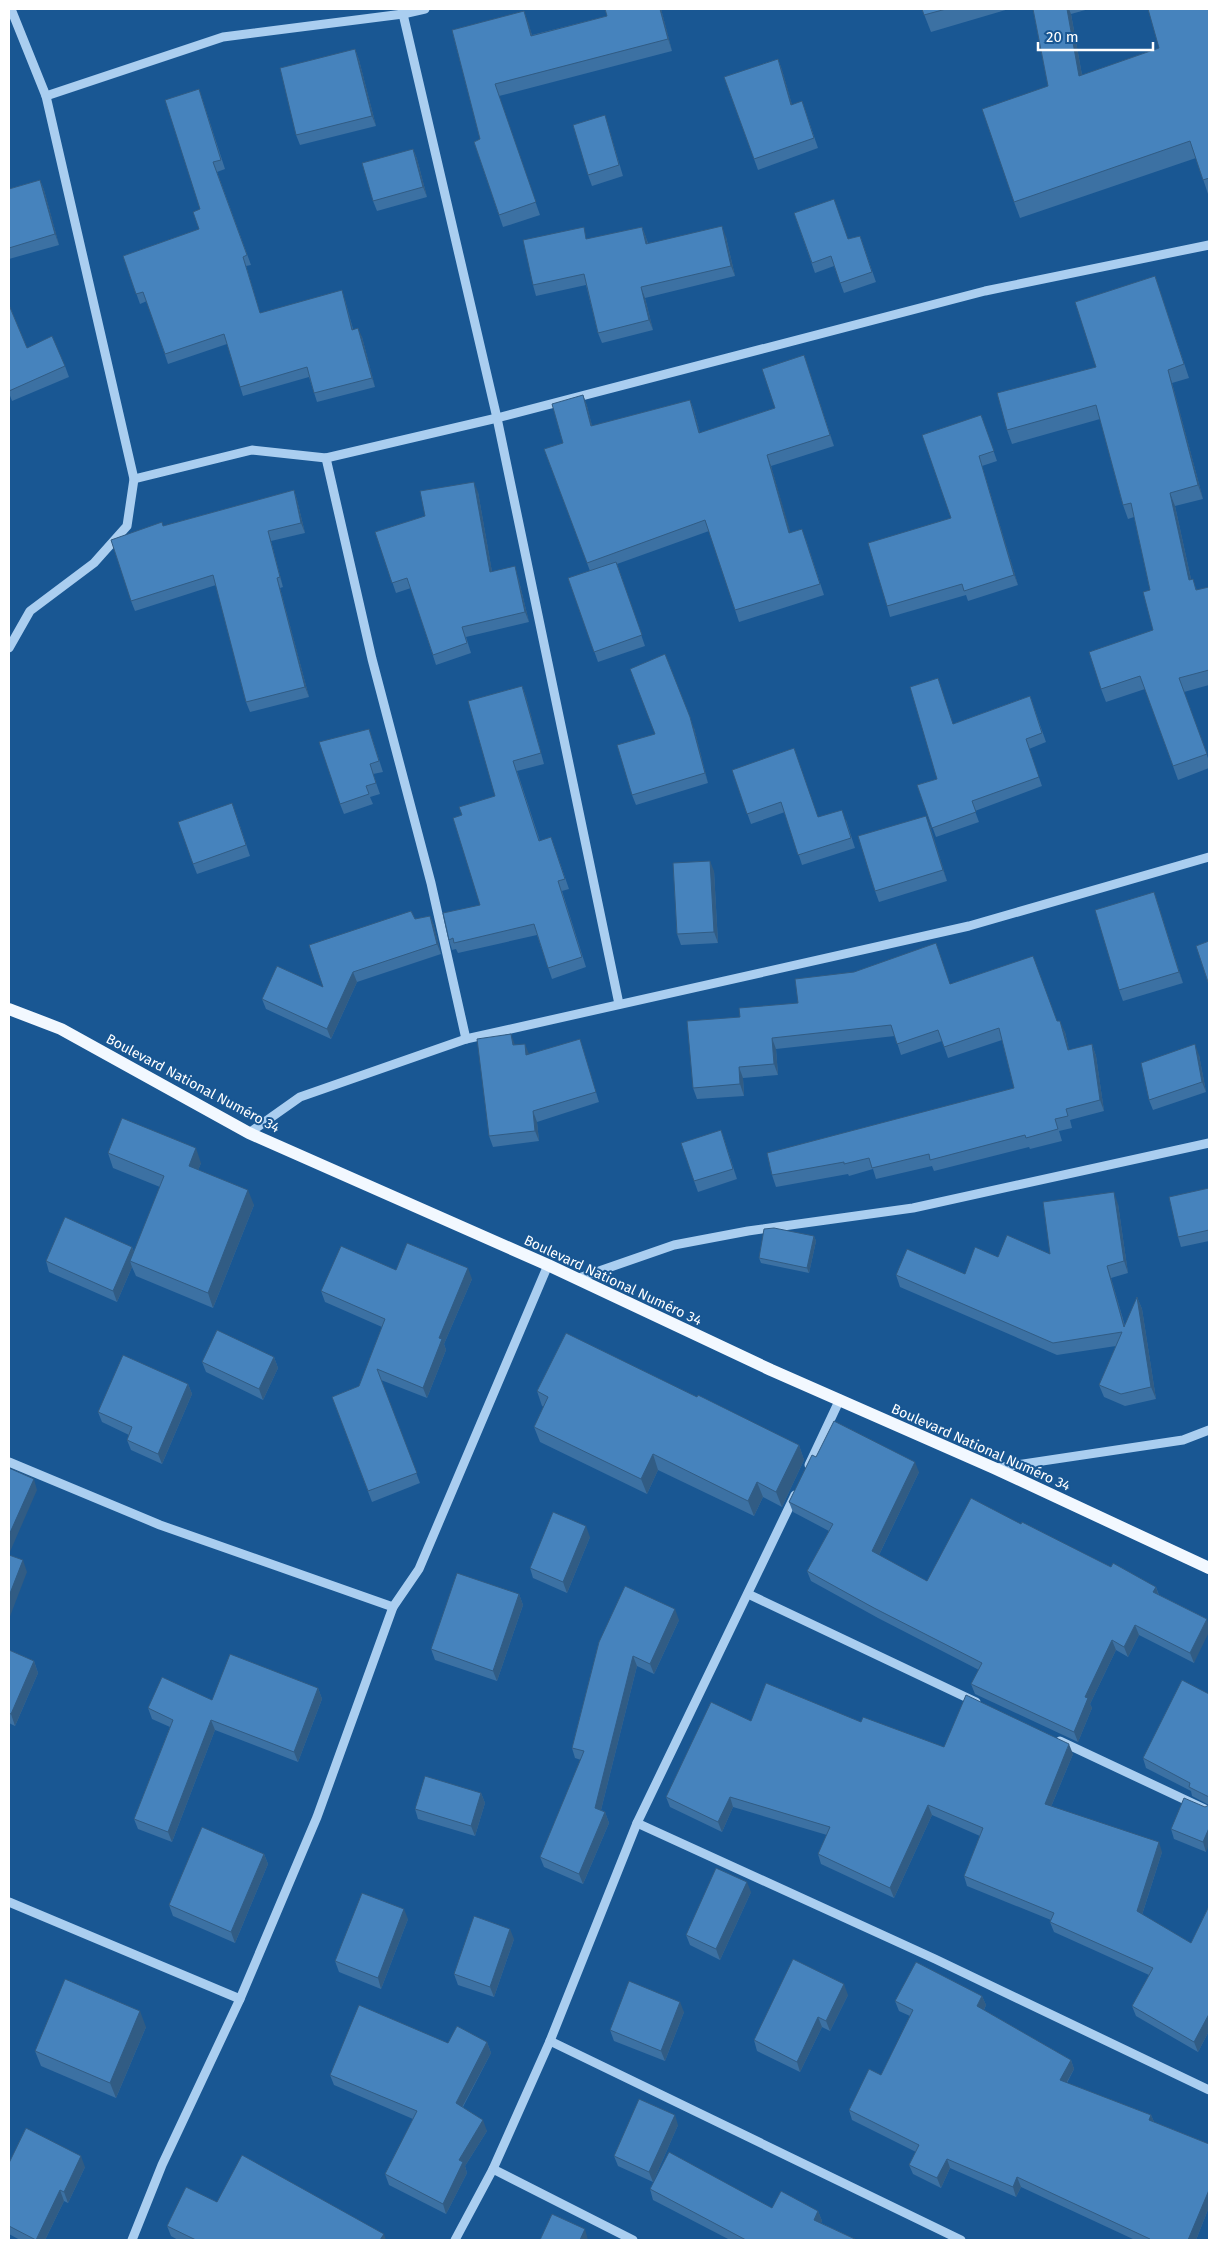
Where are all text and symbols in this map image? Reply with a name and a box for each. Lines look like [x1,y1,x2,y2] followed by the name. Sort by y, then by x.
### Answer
[1038,20,1153,52] scale bar
[1046,28,1079,46] text: 20 m
[103,1030,283,1137] street label: Boulevard National Numéro 34
[521,1232,705,1329] street label: Boulevard National Numéro 34
[889,1400,1073,1495] street label: Boulevard National Numéro 34

